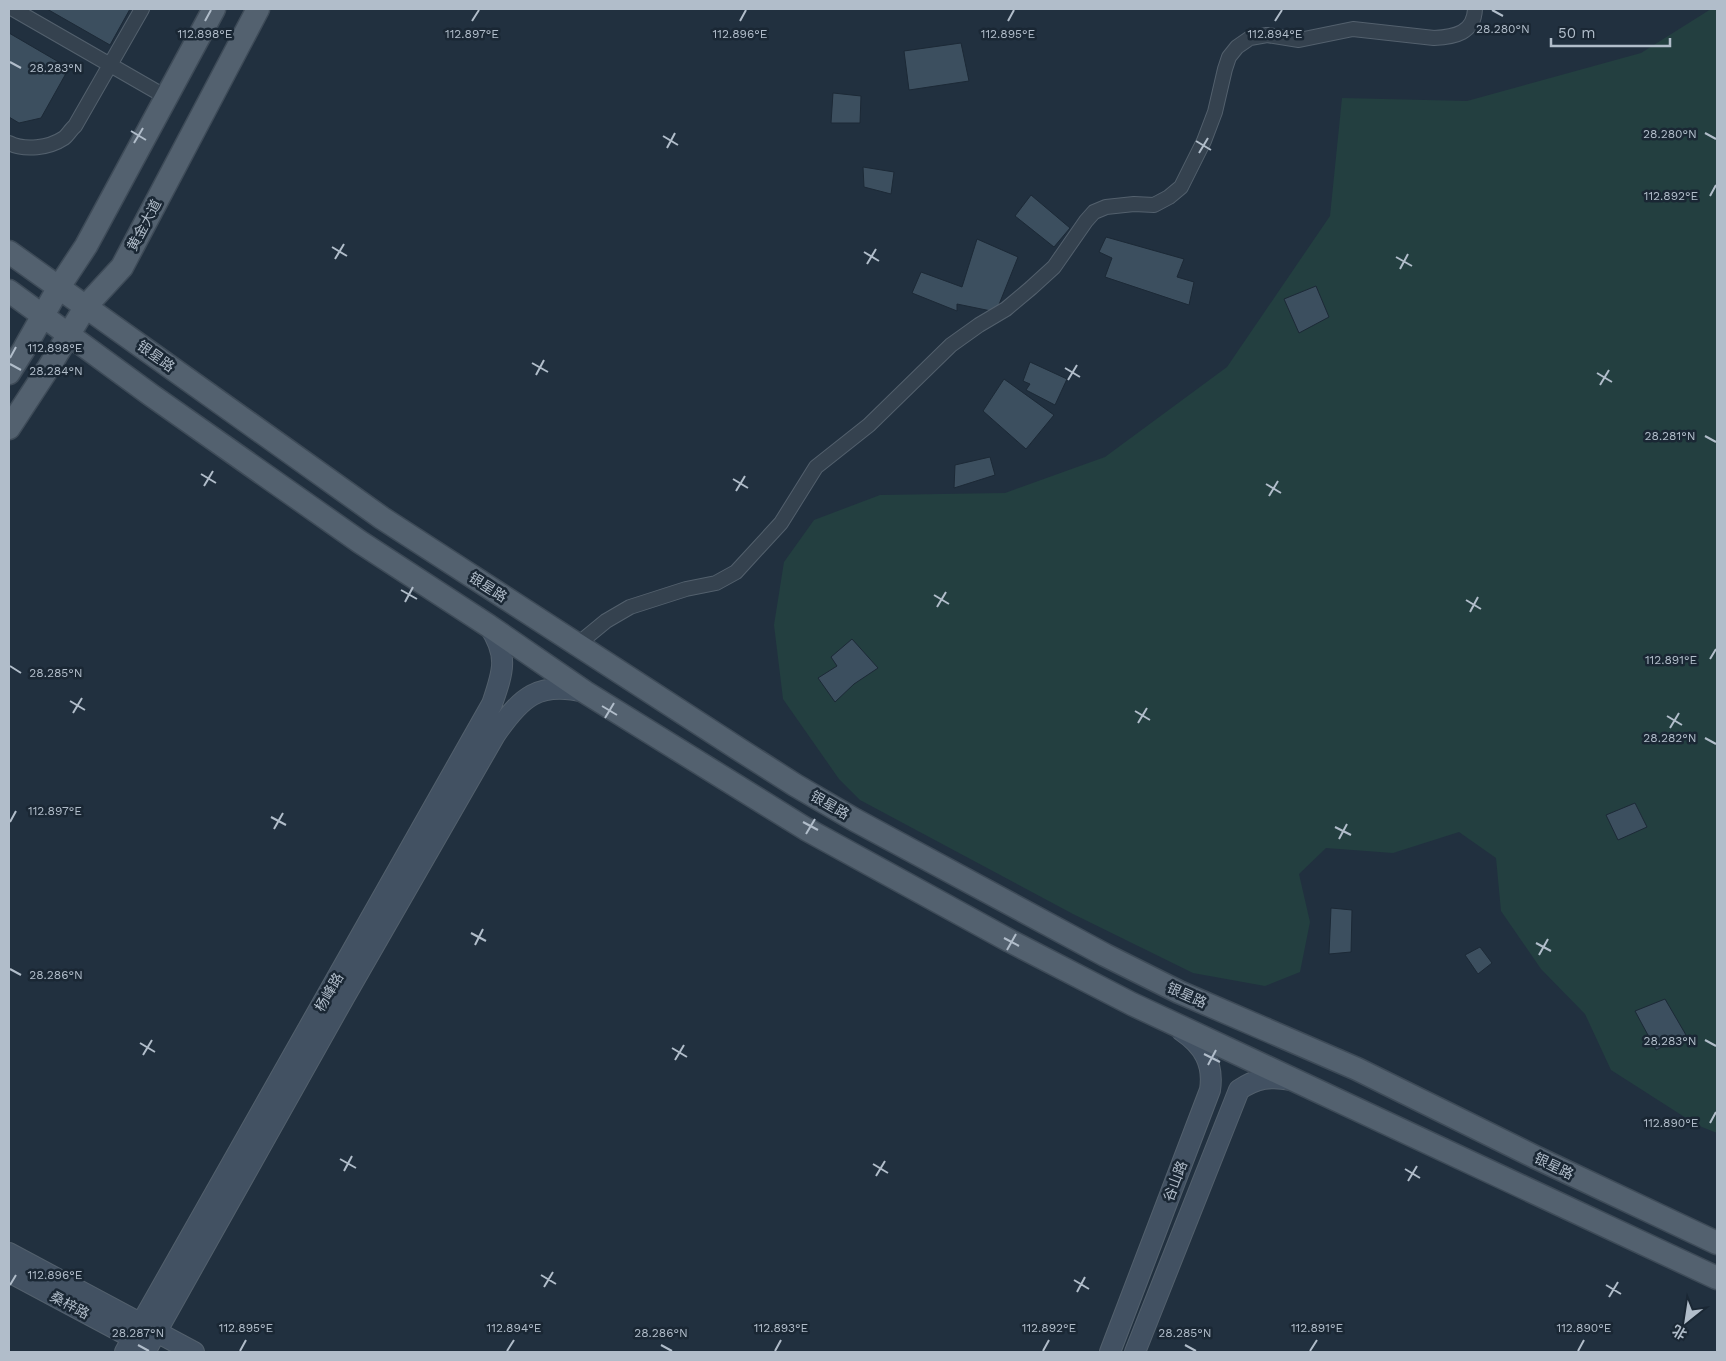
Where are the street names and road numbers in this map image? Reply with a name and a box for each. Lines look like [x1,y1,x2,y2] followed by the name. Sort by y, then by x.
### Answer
[124,197,164,253] street label: 黄金大道
[134,337,178,375] street label: 银星路
[466,569,510,605] street label: 银星路
[808,788,852,822] street label: 银星路
[312,970,346,1014] street label: 杨峰路
[1165,979,1209,1011] street label: 银星路
[1532,1150,1576,1182] street label: 银星路
[1160,1159,1190,1203] street label: 谷山路
[48,1288,92,1322] street label: 桑梓路

